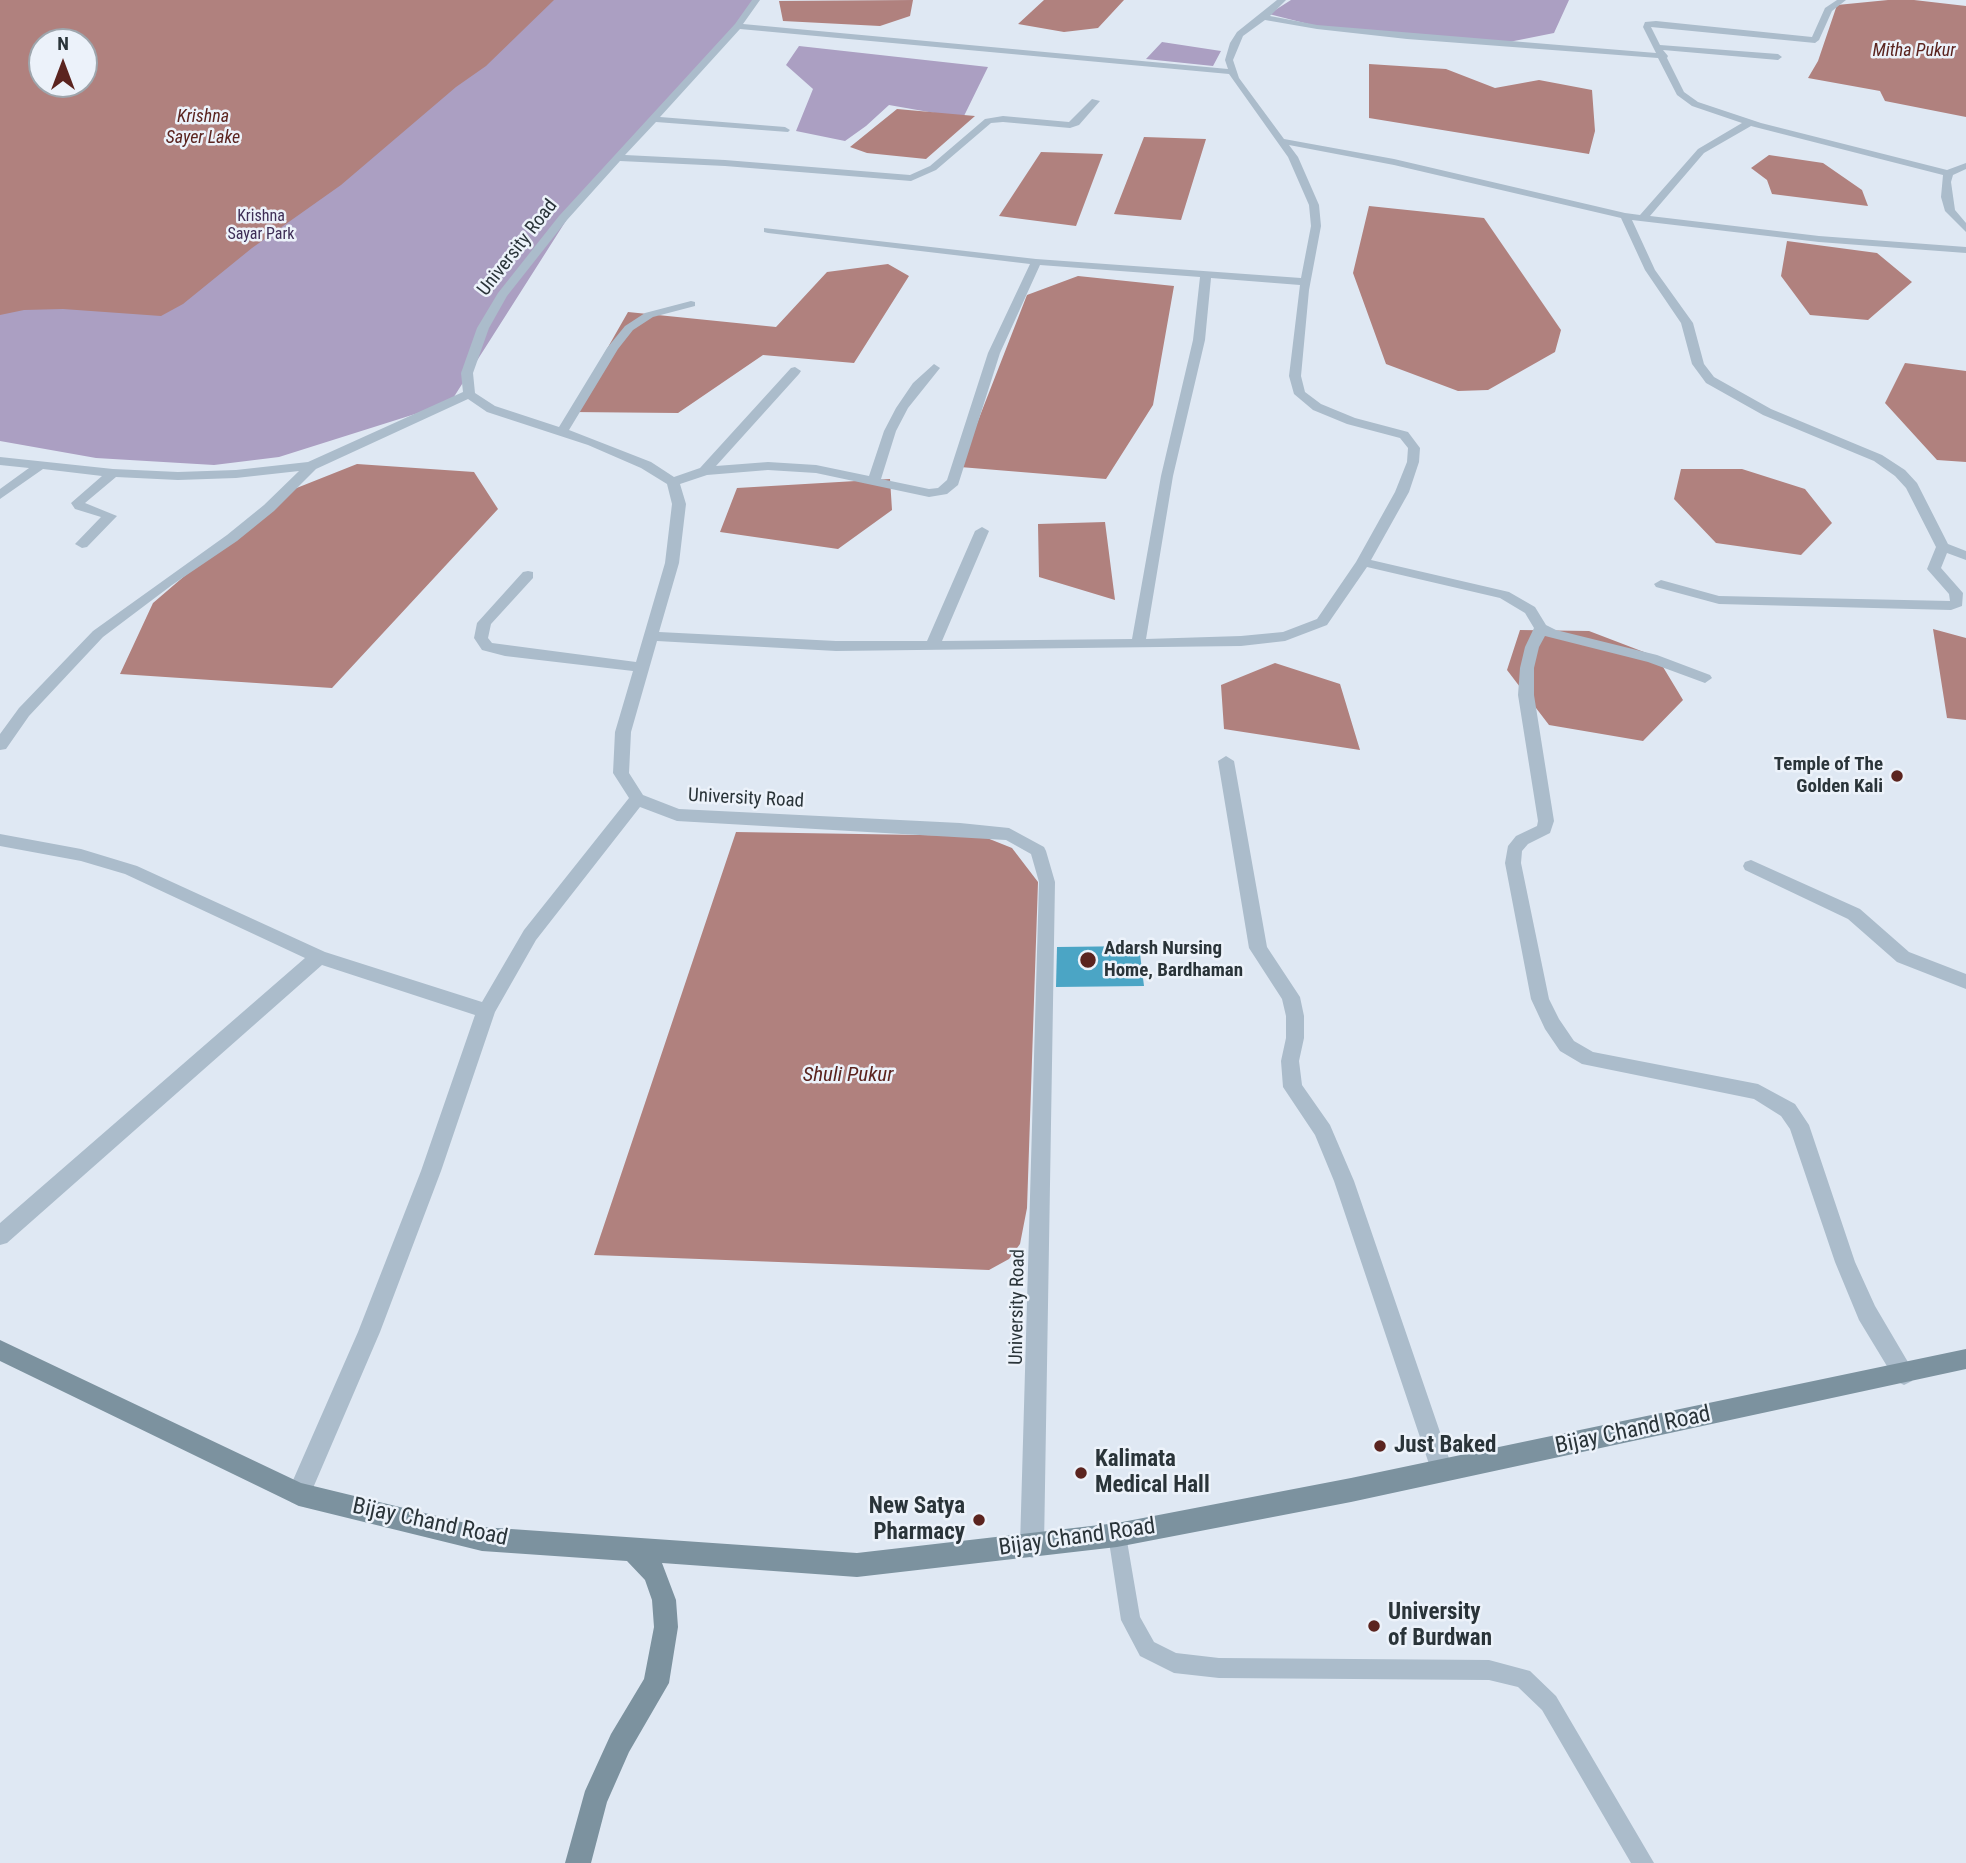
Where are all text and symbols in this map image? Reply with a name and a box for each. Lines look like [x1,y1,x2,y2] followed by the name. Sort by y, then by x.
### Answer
[28,28,98,98] north arrow
[57,32,69,55] text: N
[1873,40,1955,62] water label: Mitha Pukur
[166,106,240,148] water label: Krishna Sayer Lake
[473,195,563,301] street label: University Road
[227,207,295,245] park label: Krishna Sayar Park
[1774,754,1883,798] place label: Temple of The Golden Kali
[1889,768,1905,784] marker: Temple of The Golden Kali
[687,785,805,813] street label: University Road
[1104,938,1243,982] place label: Adarsh Nursing Home, Bardhaman
[1078,950,1098,970] marker: Adarsh Nursing Home, Bardhaman
[803,1063,893,1089] water label: Shuli Pukur
[1006,1249,1030,1365] street label: University Road
[1553,1401,1713,1461] street label: Bijay Chand Road
[1394,1432,1496,1460] place label: Just Baked
[1372,1438,1388,1454] marker: Just Baked
[1095,1446,1210,1500] place label: Kalimata Medical Hall
[1073,1465,1089,1481] marker: Kalimata Medical Hall
[350,1493,510,1553] street label: Bijay Chand Road
[869,1493,965,1547] place label: New Satya Pharmacy
[971,1512,987,1528] marker: New Satya Pharmacy
[997,1513,1157,1563] street label: Bijay Chand Road
[1388,1599,1492,1653] place label: University of Burdwan
[1366,1618,1382,1634] marker: University of Burdwan

